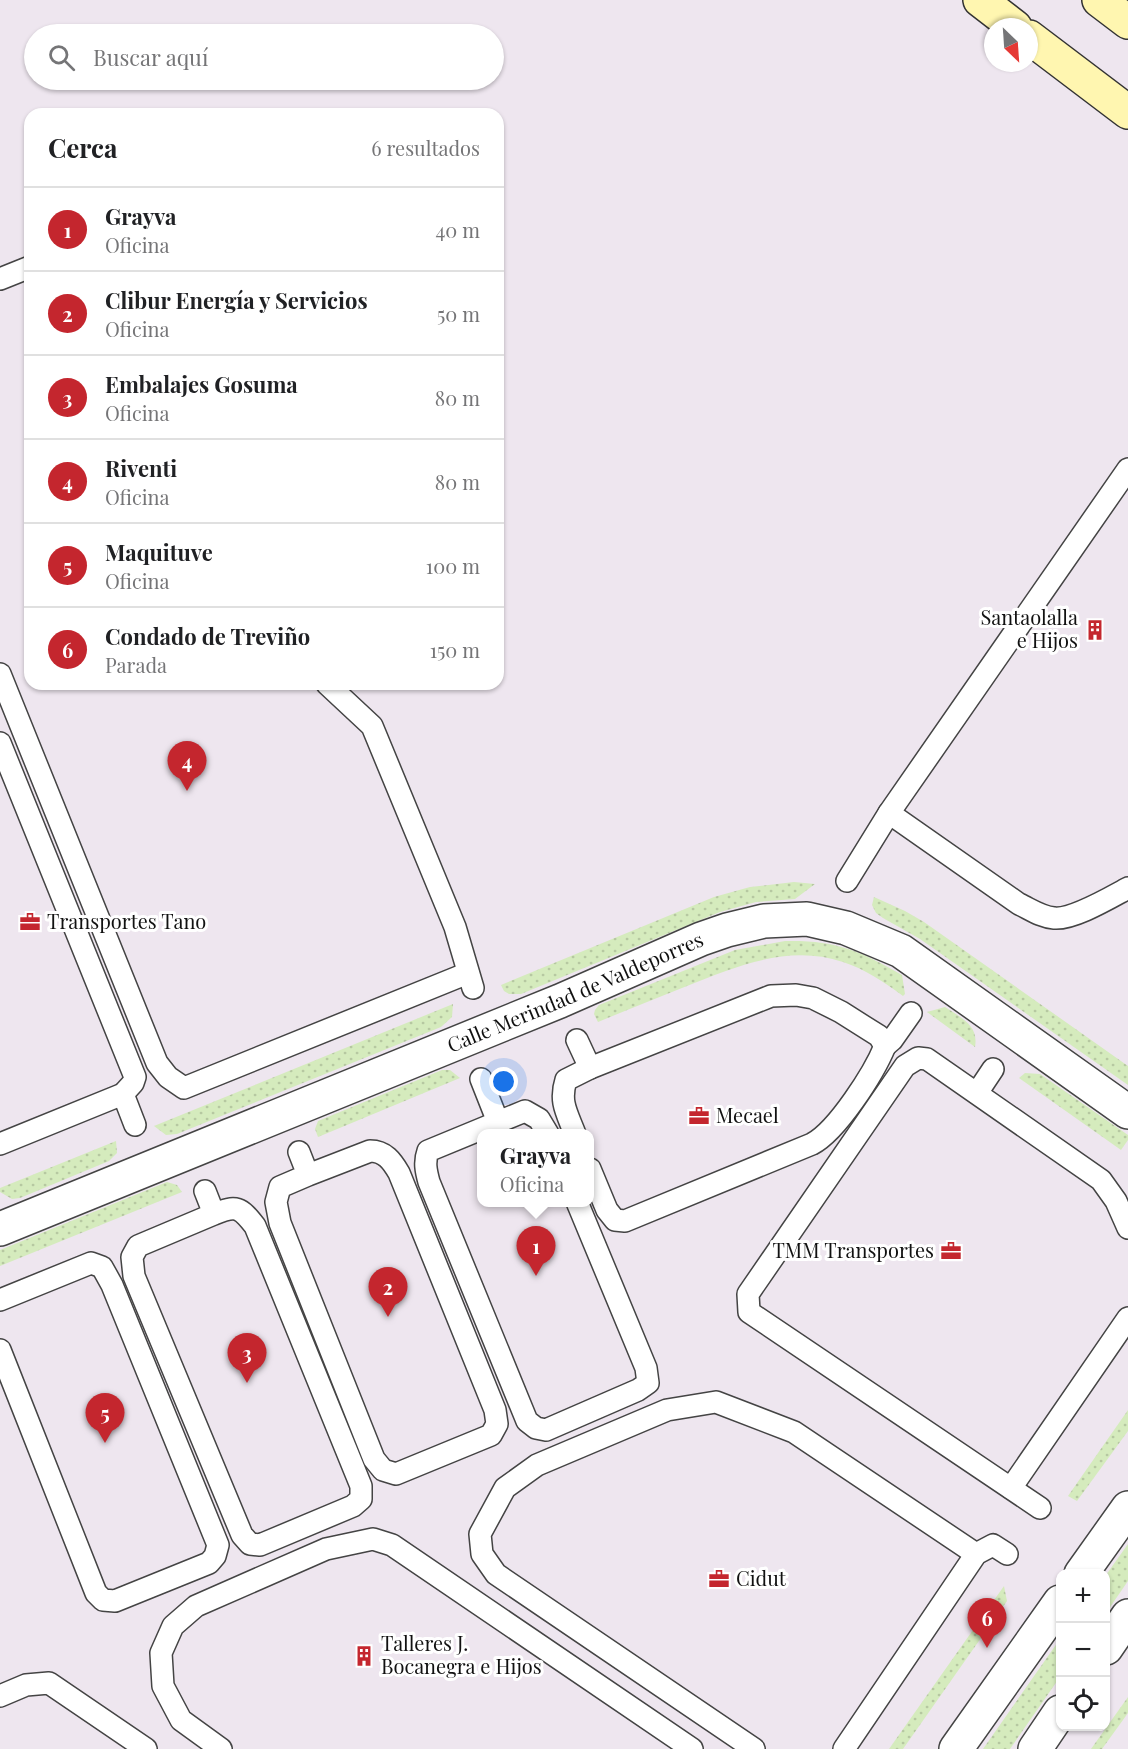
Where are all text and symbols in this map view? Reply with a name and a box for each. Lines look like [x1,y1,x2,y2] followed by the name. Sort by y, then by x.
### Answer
[984,18,1038,72] north arrow
[24,24,504,90] search box
[45,41,78,74] icon: search
[93,42,208,72] text: Buscar aquí
[48,130,117,165] text: Cerca
[371,134,480,161] text: 6 resultados
[105,201,176,231] text: Grayva
[64,216,71,243] text: 1
[435,216,480,243] text: 40 m
[105,231,170,258] text: Oficina
[105,285,368,315] text: Clibur Energía y Servicios
[62,300,73,327] text: 2
[437,300,480,327] text: 50 m
[105,315,170,342] text: Oficina
[105,369,298,399] text: Embalajes Gosuma
[63,384,72,411] text: 3
[435,384,480,411] text: 80 m
[105,399,170,426] text: Oficina
[105,453,177,483] text: Riventi
[62,468,73,495] text: 4
[435,468,480,495] text: 80 m
[105,483,170,510] text: Oficina
[105,537,213,567] text: Maquituve
[63,552,72,579] text: 5
[426,552,480,579] text: 100 m
[105,567,170,594] text: Oficina
[980,603,1078,653] place label: Santaolalla e Hijos
[1083,618,1107,642] building icon: Santaolalla e Hijos
[105,621,310,651] text: Condado de Treviño
[62,636,73,663] text: 6
[430,636,480,663] text: 150 m
[105,651,167,678] text: Parada
[168,742,207,791] pin: 4
[47,907,206,934] place label: Transportes Tano
[18,910,42,934] office icon: Transportes Tano
[443,925,707,1058] street label: Calle Merindad de Valdeporres
[489,1067,518,1096] your location
[716,1101,779,1128] place label: Mecael
[687,1104,711,1128] office icon: Mecael
[477,1129,594,1207] popup
[500,1140,571,1170] text: Grayva
[500,1170,564,1197] text: Oficina
[516,1226,556,1276] pin: 1
[772,1236,934,1263] place label: TMM Transportes
[939,1239,963,1263] office icon: TMM Transportes
[368,1268,408,1317] pin: 2
[228,1334,266,1383] pin: 3
[86,1394,124,1443] pin: 5
[736,1564,787,1591] place label: Cidut
[707,1567,731,1591] office icon: Cidut
[1056,1569,1110,1731] map controls
[1056,1569,1110,1623] button: +
[968,1598,1006,1648] pin: 6
[1056,1623,1110,1677] button: −
[381,1629,542,1679] place label: Talleres J. Bocanegra e Hijos
[352,1644,376,1668] building icon: Talleres J. Bocanegra e Hijos
[1056,1677,1110,1731] button: locate

